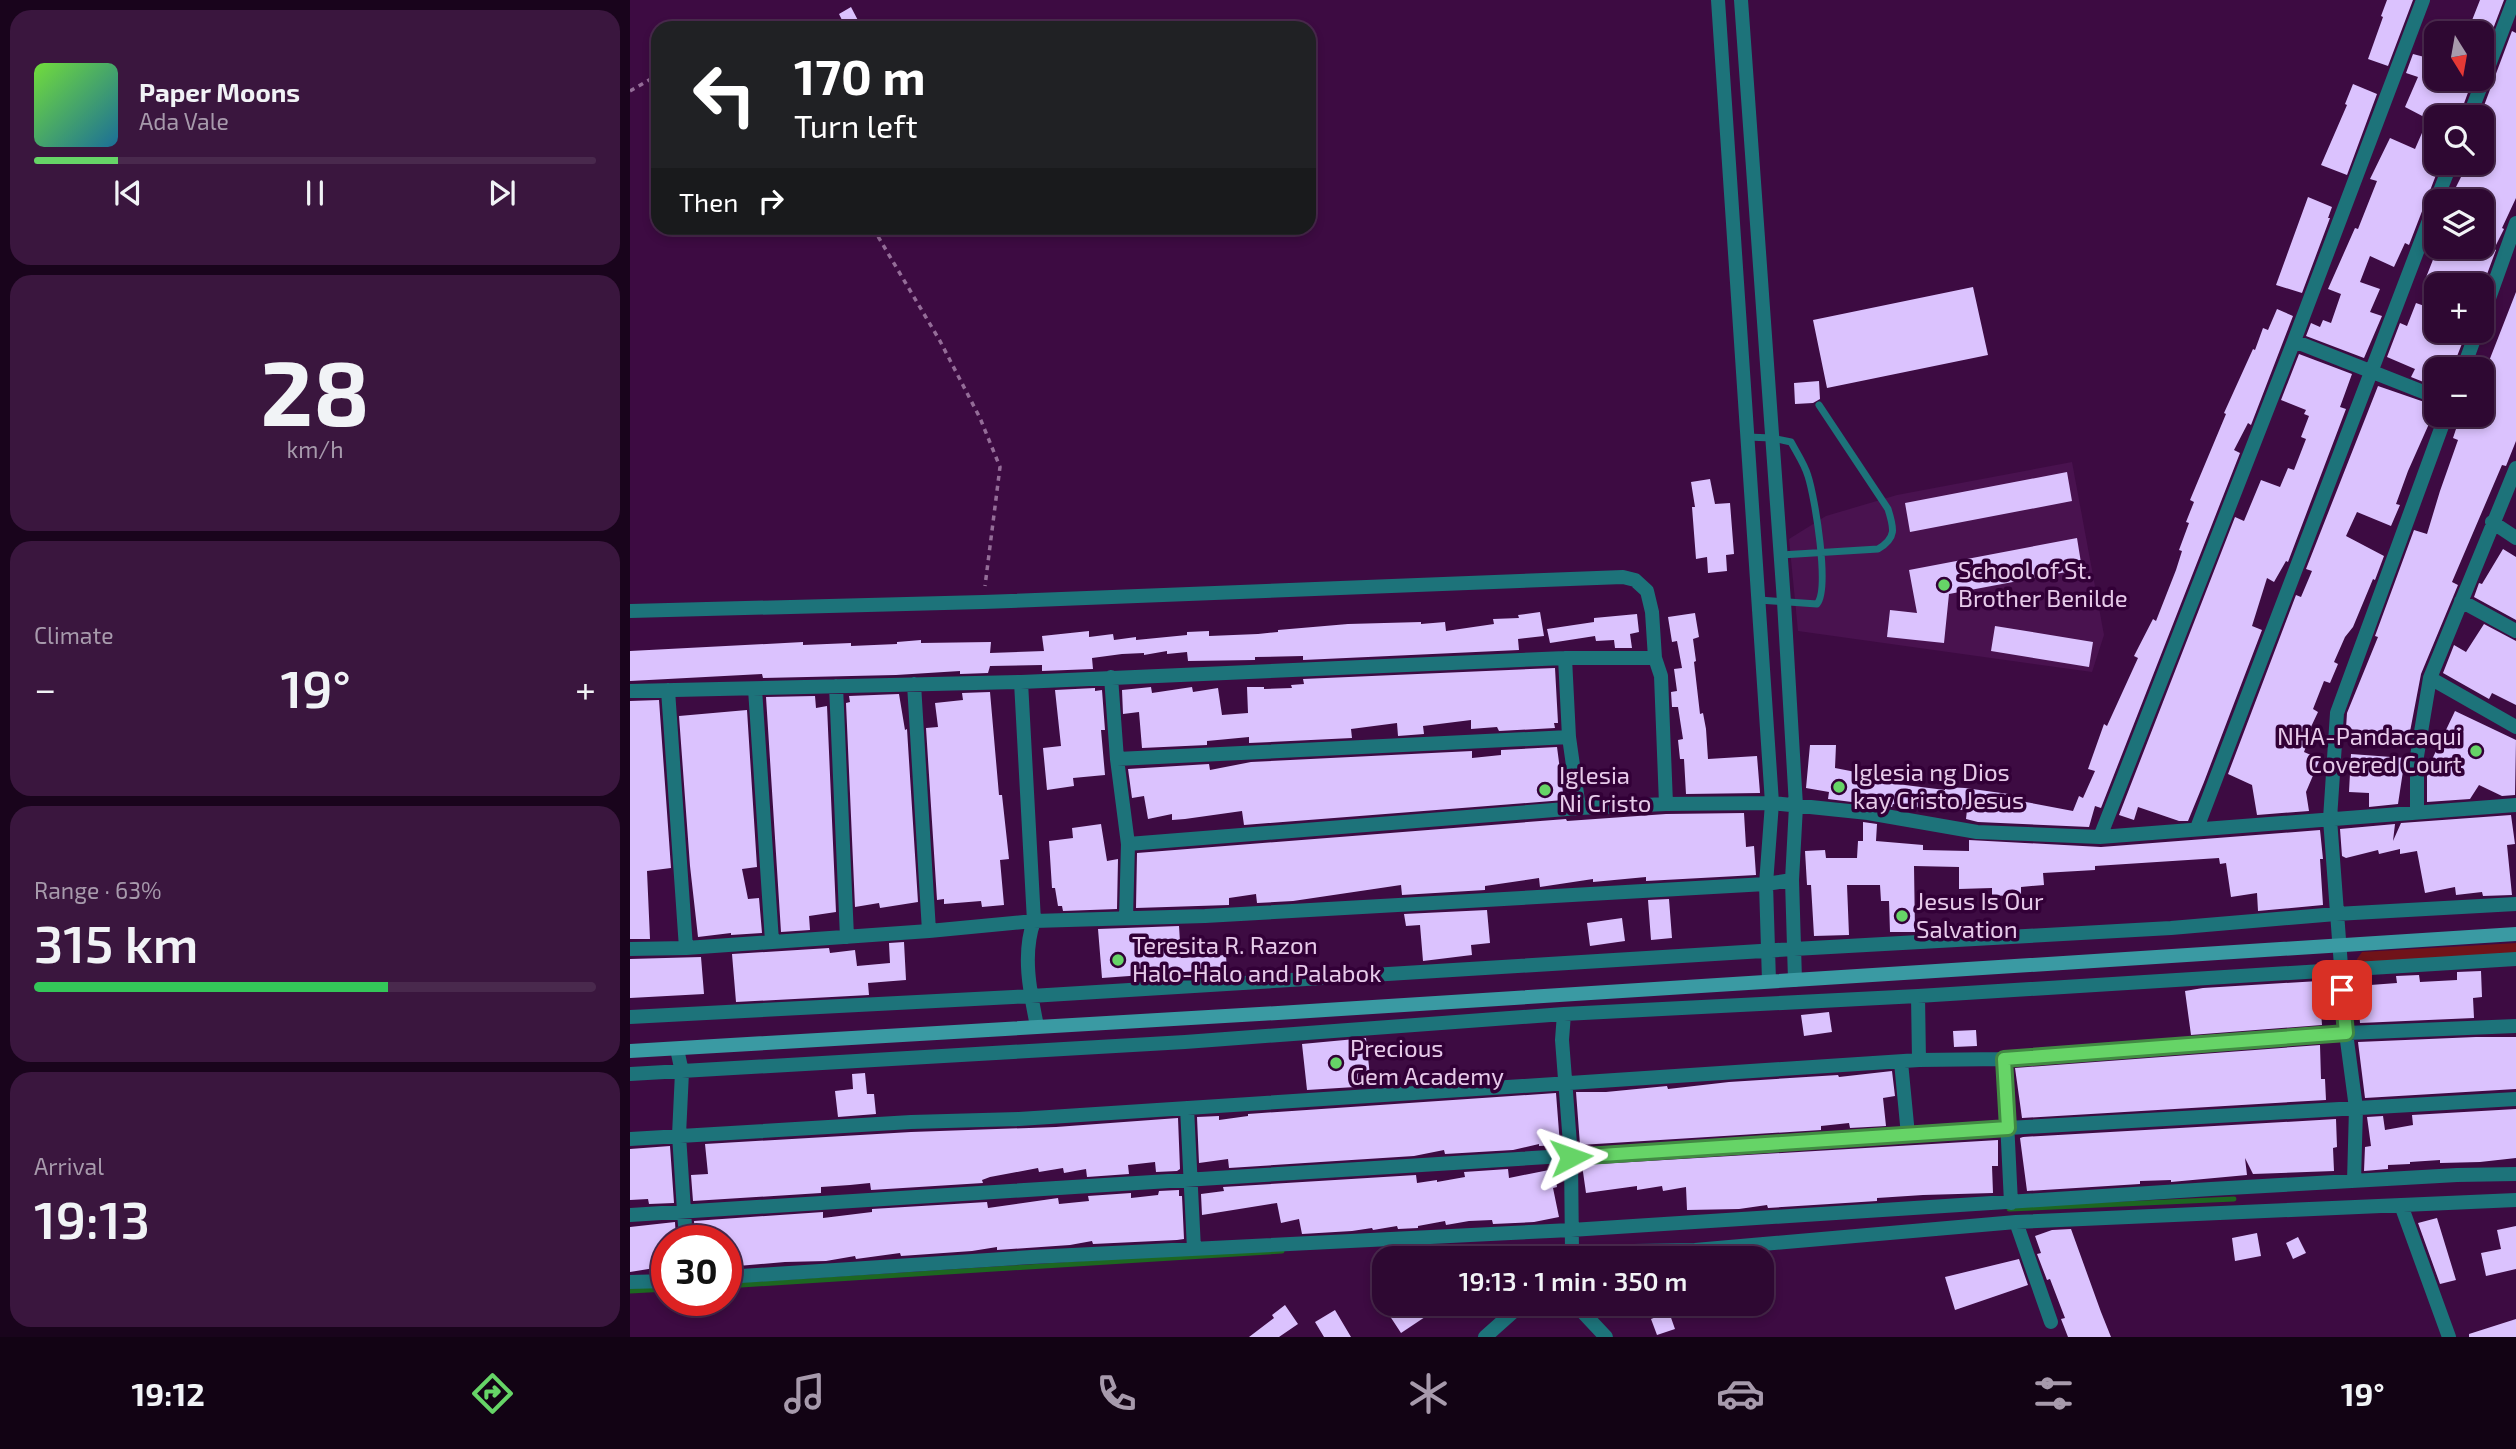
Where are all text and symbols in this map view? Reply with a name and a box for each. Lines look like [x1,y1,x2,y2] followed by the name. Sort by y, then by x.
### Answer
[2424,21,2494,91] north arrow
[2424,21,2494,427] map controls
[794,46,926,105] text: 170 m
[679,49,770,140] icon: left
[139,76,300,107] text: Paper Moons
[2424,105,2494,175] button: search
[794,106,918,144] text: Turn left
[139,107,229,135] text: Ada Vale
[109,174,147,212] icon: previous
[296,174,334,212] icon: pause
[483,174,521,212] icon: next
[752,182,790,220] icon: right
[679,186,738,217] text: Then
[2424,189,2494,259] button: layers
[2424,273,2494,343] button: +
[260,335,370,444] text: 28
[2424,357,2494,427] button: −
[286,435,344,463] text: km/h
[1958,555,2128,612] place label: School of St. Brother Benilde
[1936,577,1952,593] marker: School of St. Brother Benilde
[34,621,114,649] text: Climate
[280,656,351,718] text: 19°
[34,665,56,711] text: −
[575,665,596,711] text: +
[2277,721,2462,778] place label: NHA-Pandacaqui Covered Court
[2468,743,2484,759] marker: NHA-Pandacaqui Covered Court
[1853,757,2024,814] place label: Iglesia ng Dios kay Cristo Jesus
[1559,760,1651,817] place label: Iglesia Ni Cristo
[1831,779,1847,795] marker: Iglesia ng Dios kay Cristo Jesus
[1537,782,1553,798] marker: Iglesia Ni Cristo
[34,876,162,904] text: Range · 63%
[1916,886,2044,943] place label: Jesus Is Our Salvation
[1894,908,1910,924] marker: Jesus Is Our Salvation
[34,911,198,973] text: 315 km
[1132,930,1381,987] place label: Teresita R. Razon Halo-Halo and Palabok
[1110,952,1126,968] marker: Teresita R. Razon Halo-Halo and Palabok
[2312,960,2372,1020] pin
[2323,971,2361,1009] icon: arrive
[1350,1033,1504,1090] place label: Precious Gem Academy
[1328,1055,1344,1071] marker: Precious Gem Academy
[1534,1120,1608,1194] position arrow
[34,1152,104,1180] text: Arrival
[34,1187,150,1249] text: 19:13
[651,1225,742,1316] speed limit sign: 30
[1459,1265,1687,1296] text: 19:13 · 1 min · 350 m
[468,1369,517,1418] icon: directions
[780,1369,829,1418] icon: music
[1092,1369,1141,1418] icon: phone
[1404,1369,1453,1418] icon: climate
[1716,1369,1765,1418] icon: car
[2029,1369,2078,1418] icon: filters
[132,1374,205,1412] text: 19:12
[2341,1374,2384,1412] text: 19°

